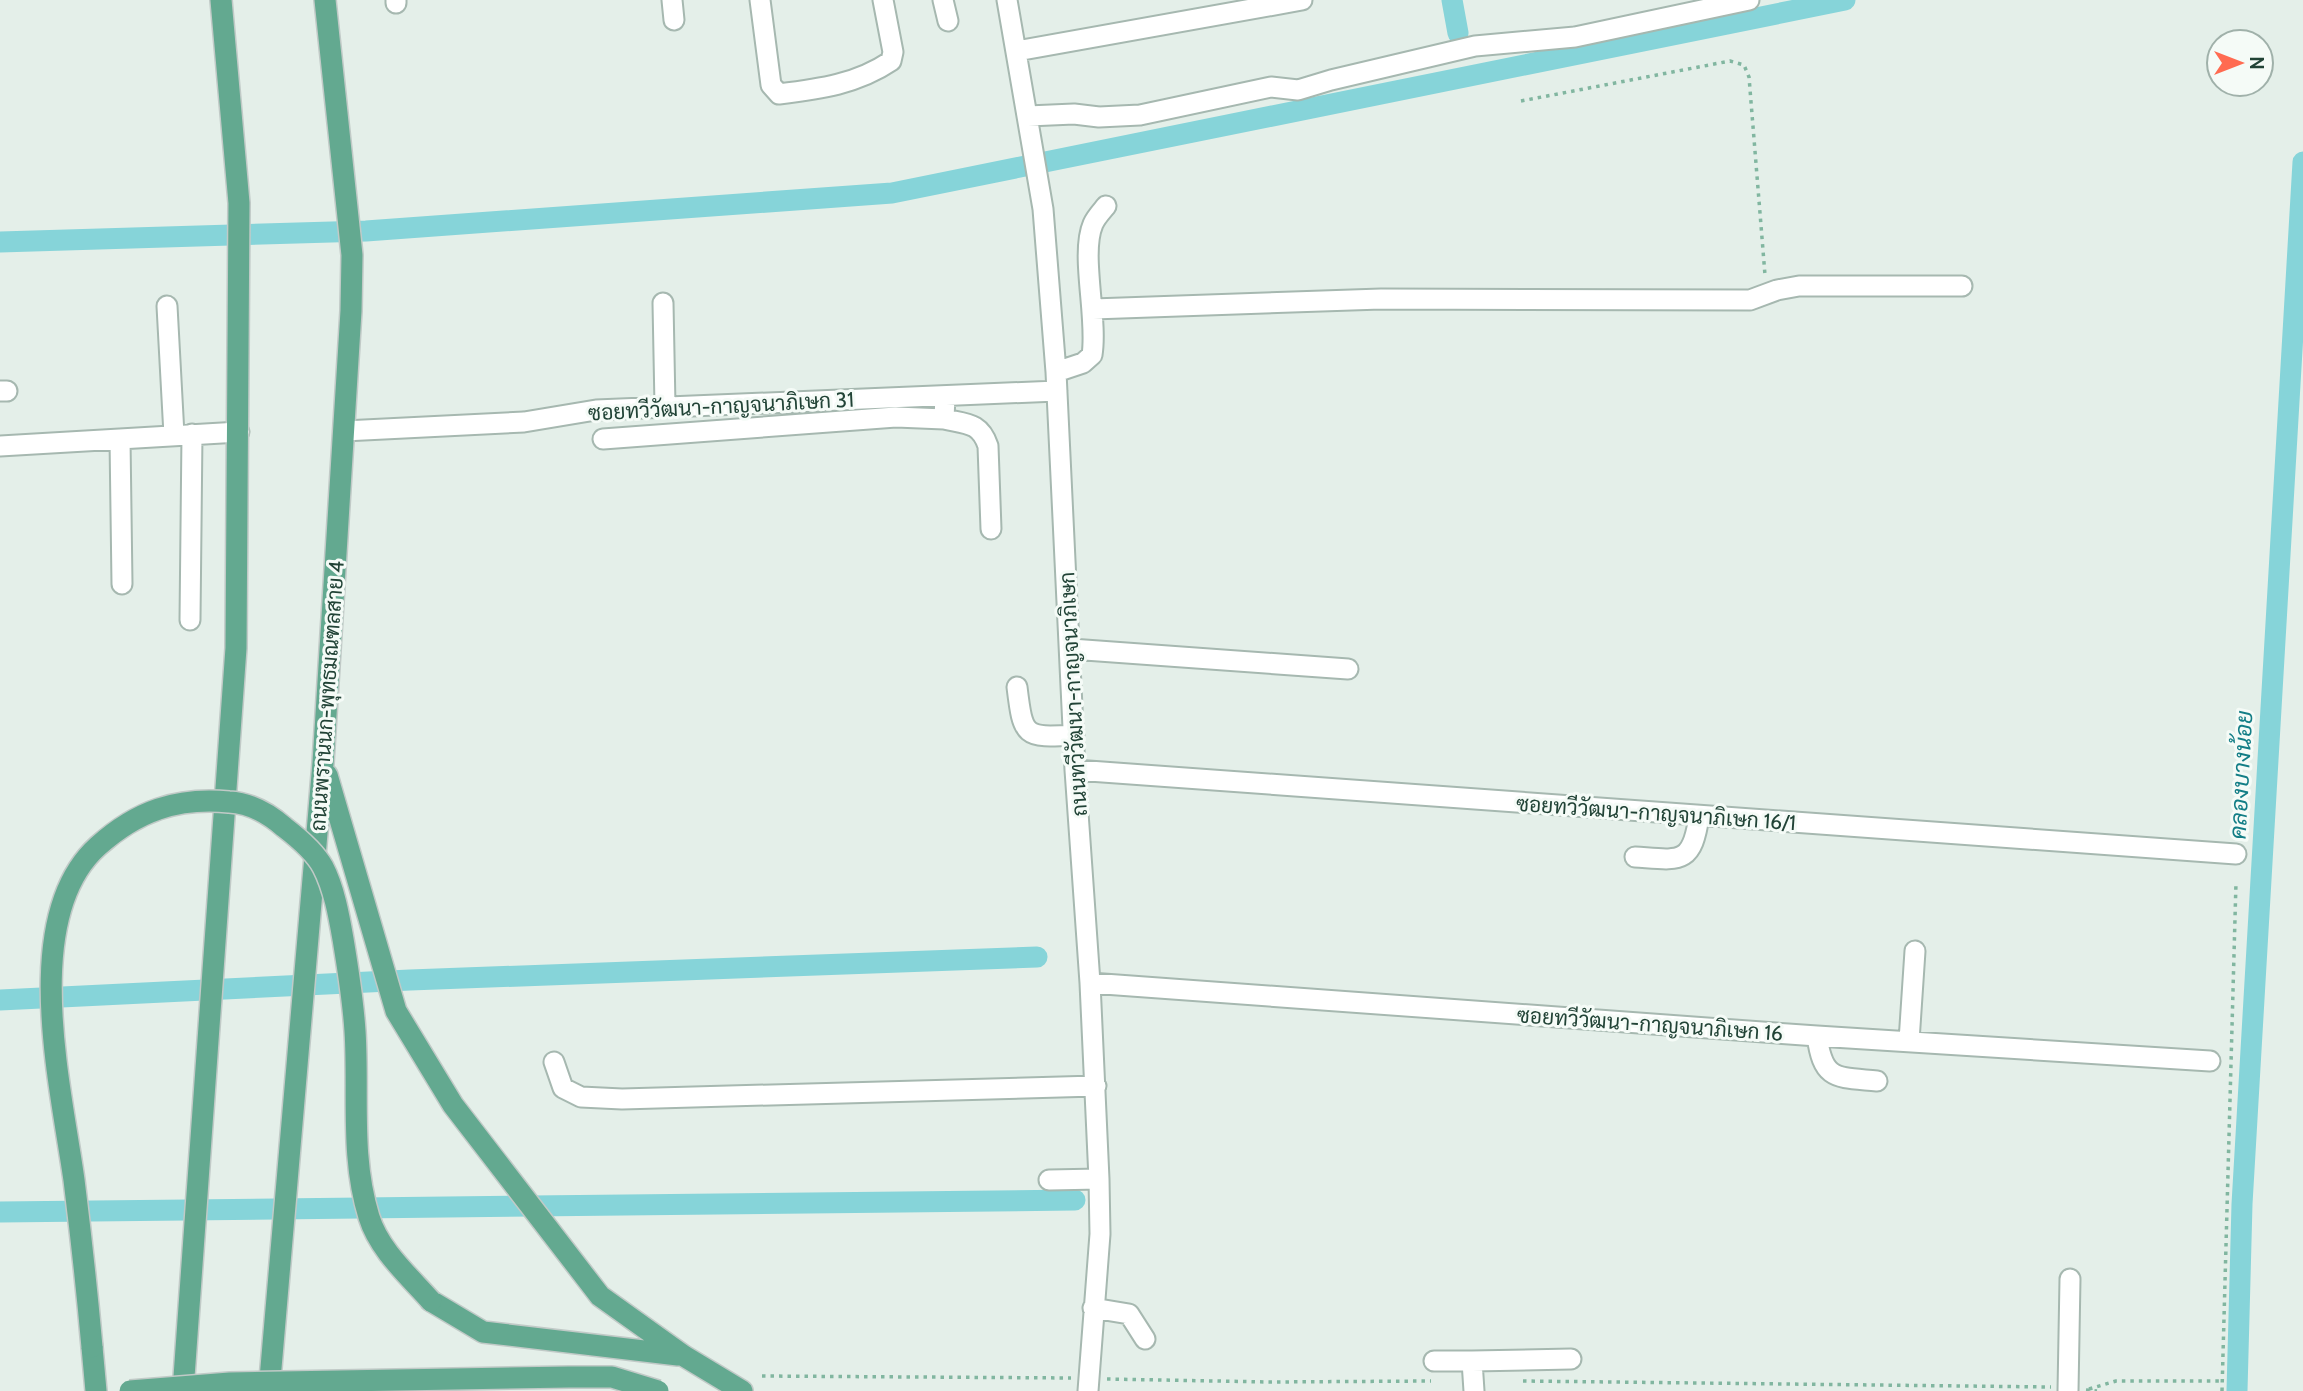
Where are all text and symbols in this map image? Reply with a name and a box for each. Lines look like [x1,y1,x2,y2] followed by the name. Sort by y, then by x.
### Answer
[2205,28,2275,98] north arrow
[2245,56,2268,70] text: N
[587,387,855,425] street label: ซอยทวีวัฒนา-กาญจนาภิเษก 31
[305,560,351,832] street label: ถนนพรานนก-พุทธมณฑลสาย 4
[1054,571,1092,817] street label: ถนนทวีวัฒนา-กาญจนาภิเษก
[2224,710,2258,840] water label: คลองบางน้อย
[1515,791,1797,835] street label: ซอยทวีวัฒนา-กาญจนาภิเษก 16/1
[1516,1002,1784,1046] street label: ซอยทวีวัฒนา-กาญจนาภิเษก 16

